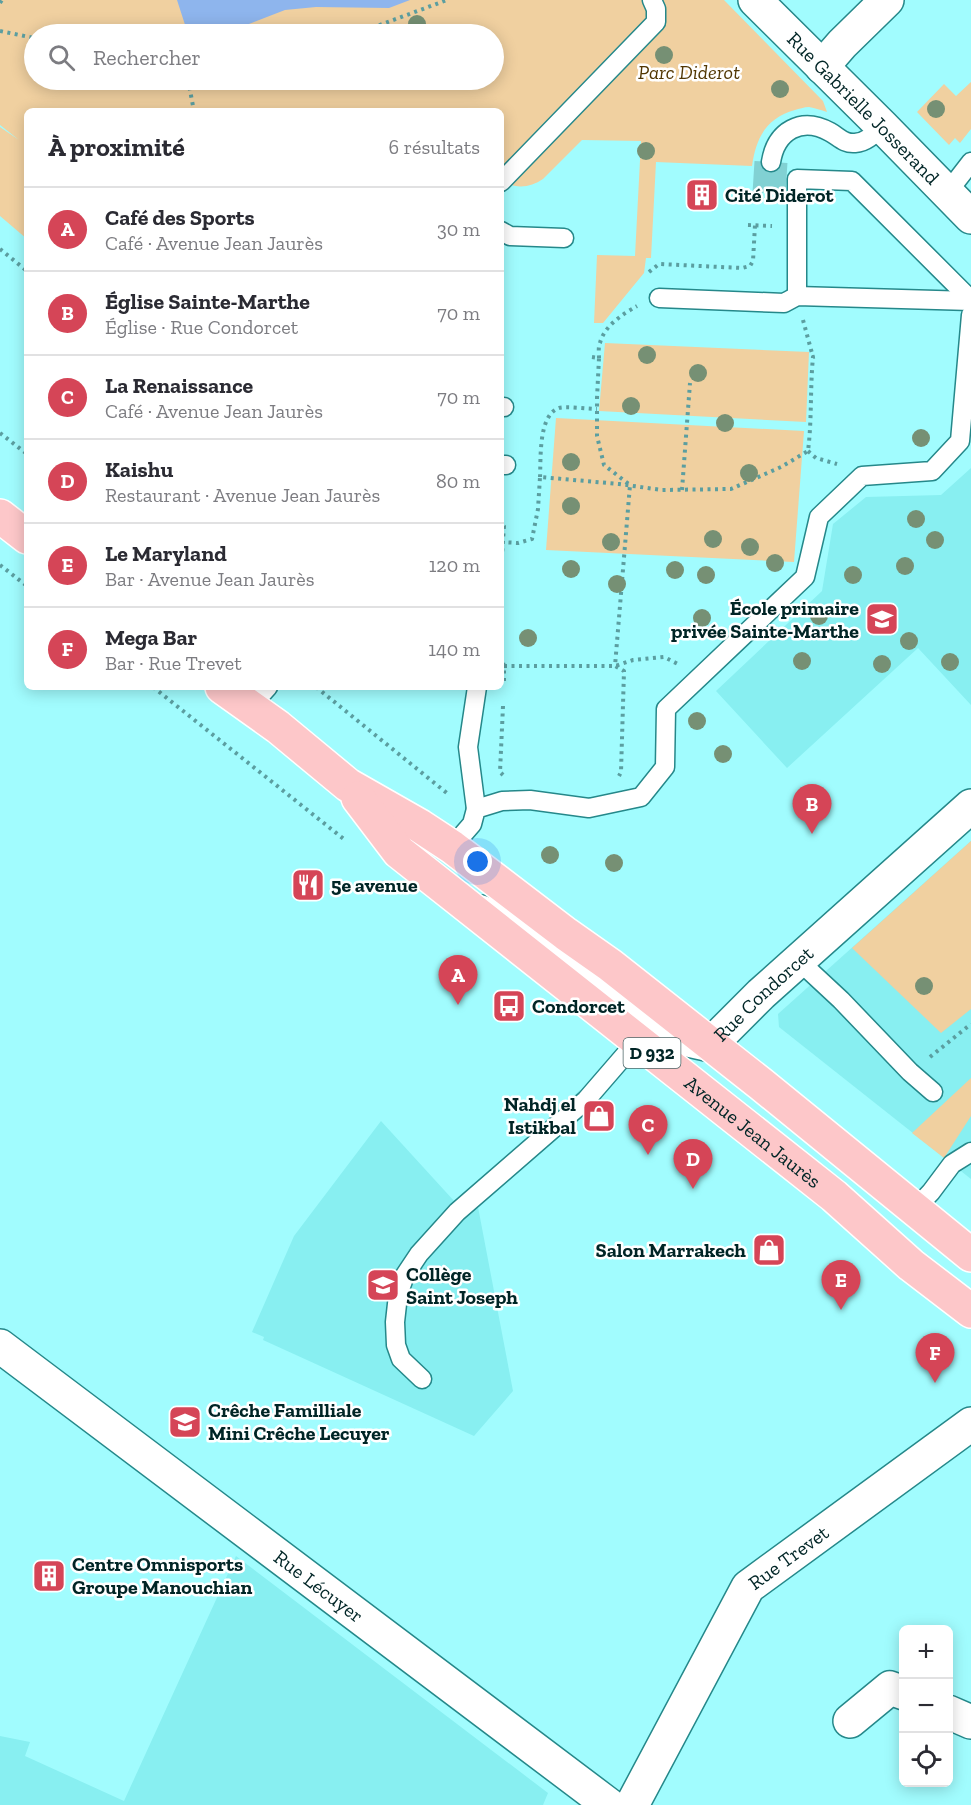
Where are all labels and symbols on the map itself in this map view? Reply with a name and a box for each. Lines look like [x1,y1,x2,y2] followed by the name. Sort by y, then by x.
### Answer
[782,27,944,189] street label: Rue Gabrielle Josserand
[638,60,740,84] park label: Parc Diderot
[684,177,720,213] building icon: Cité Diderot
[725,183,834,207] place label: Cité Diderot
[671,596,859,643] place label: École primaire privée Sainte-Marthe
[864,601,900,637] school or university icon: École primaire privée Sainte-Marthe
[792,784,832,834] pin: B
[463,847,492,876] your location
[290,867,326,903] restaurant icon: 5e avenue
[331,873,418,897] place label: 5e avenue
[709,941,819,1046] street label: Rue Condorcet
[438,956,478,1005] pin: A
[491,988,527,1024] bus stop icon: Condorcet
[532,994,626,1018] place label: Condorcet
[624,1038,680,1068] road number: D 932
[680,1071,826,1193] street label: Avenue Jean Jaurès
[504,1092,576,1139] place label: Nahdj el Istikbal
[581,1098,617,1134] shop icon: Nahdj el Istikbal
[628,1106,668,1155] pin: C
[674,1140,712,1189] pin: D
[751,1232,787,1268] shop icon: Salon Marrakech
[596,1238,746,1262] place label: Salon Marrakech
[822,1260,860,1310] pin: E
[406,1262,518,1309] place label: Collège Saint Joseph
[365,1267,401,1303] school or university icon: Collège Saint Joseph
[916,1334,954,1383] pin: F
[208,1398,390,1445] place label: Crêche Familliale Mini Crêche Lecuyer
[167,1404,203,1440] school or university icon: Crêche Familliale Mini Crêche Lecuyer
[744,1520,834,1595] street label: Rue Trevet
[269,1545,368,1628] street label: Rue Lécuyer
[72,1552,253,1599] place label: Centre Omnisports Groupe Manouchian
[31,1558,67,1594] building icon: Centre Omnisports Groupe Manouchian

